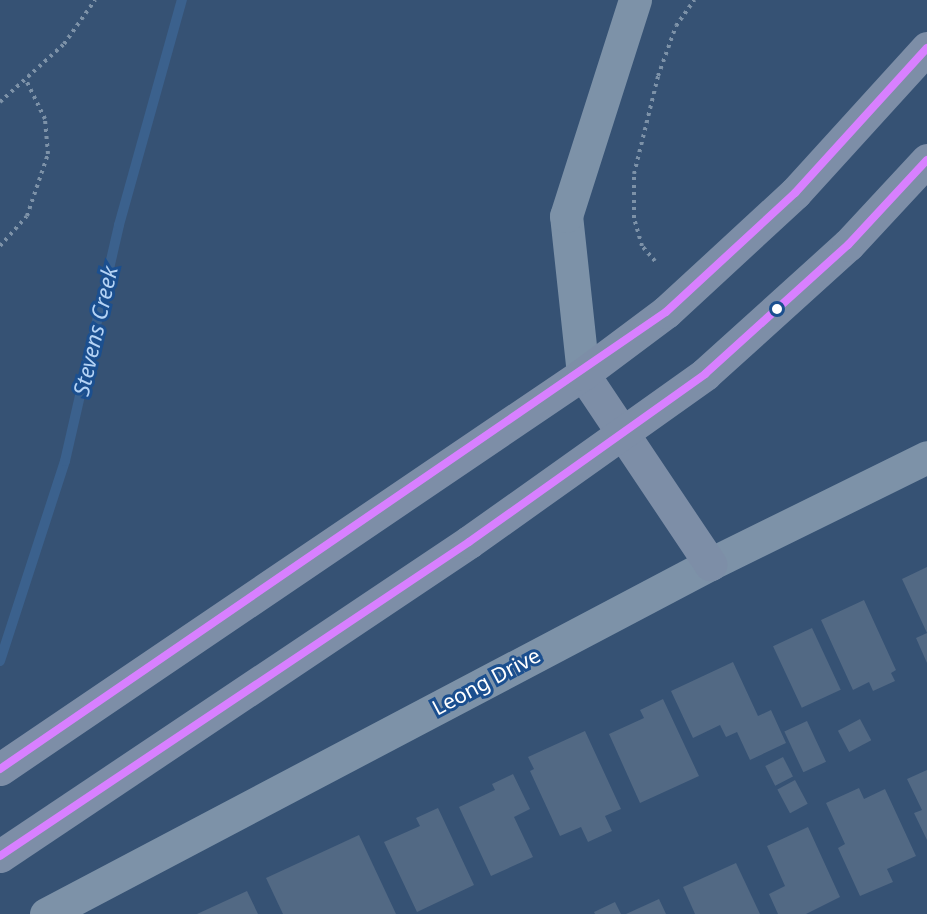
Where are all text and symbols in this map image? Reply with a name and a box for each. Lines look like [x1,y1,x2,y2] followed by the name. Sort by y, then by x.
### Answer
[67,264,123,398] water label: Stevens Creek
[771,303,783,315] unlabelled marker
[428,642,544,720] street label: Leong Drive

